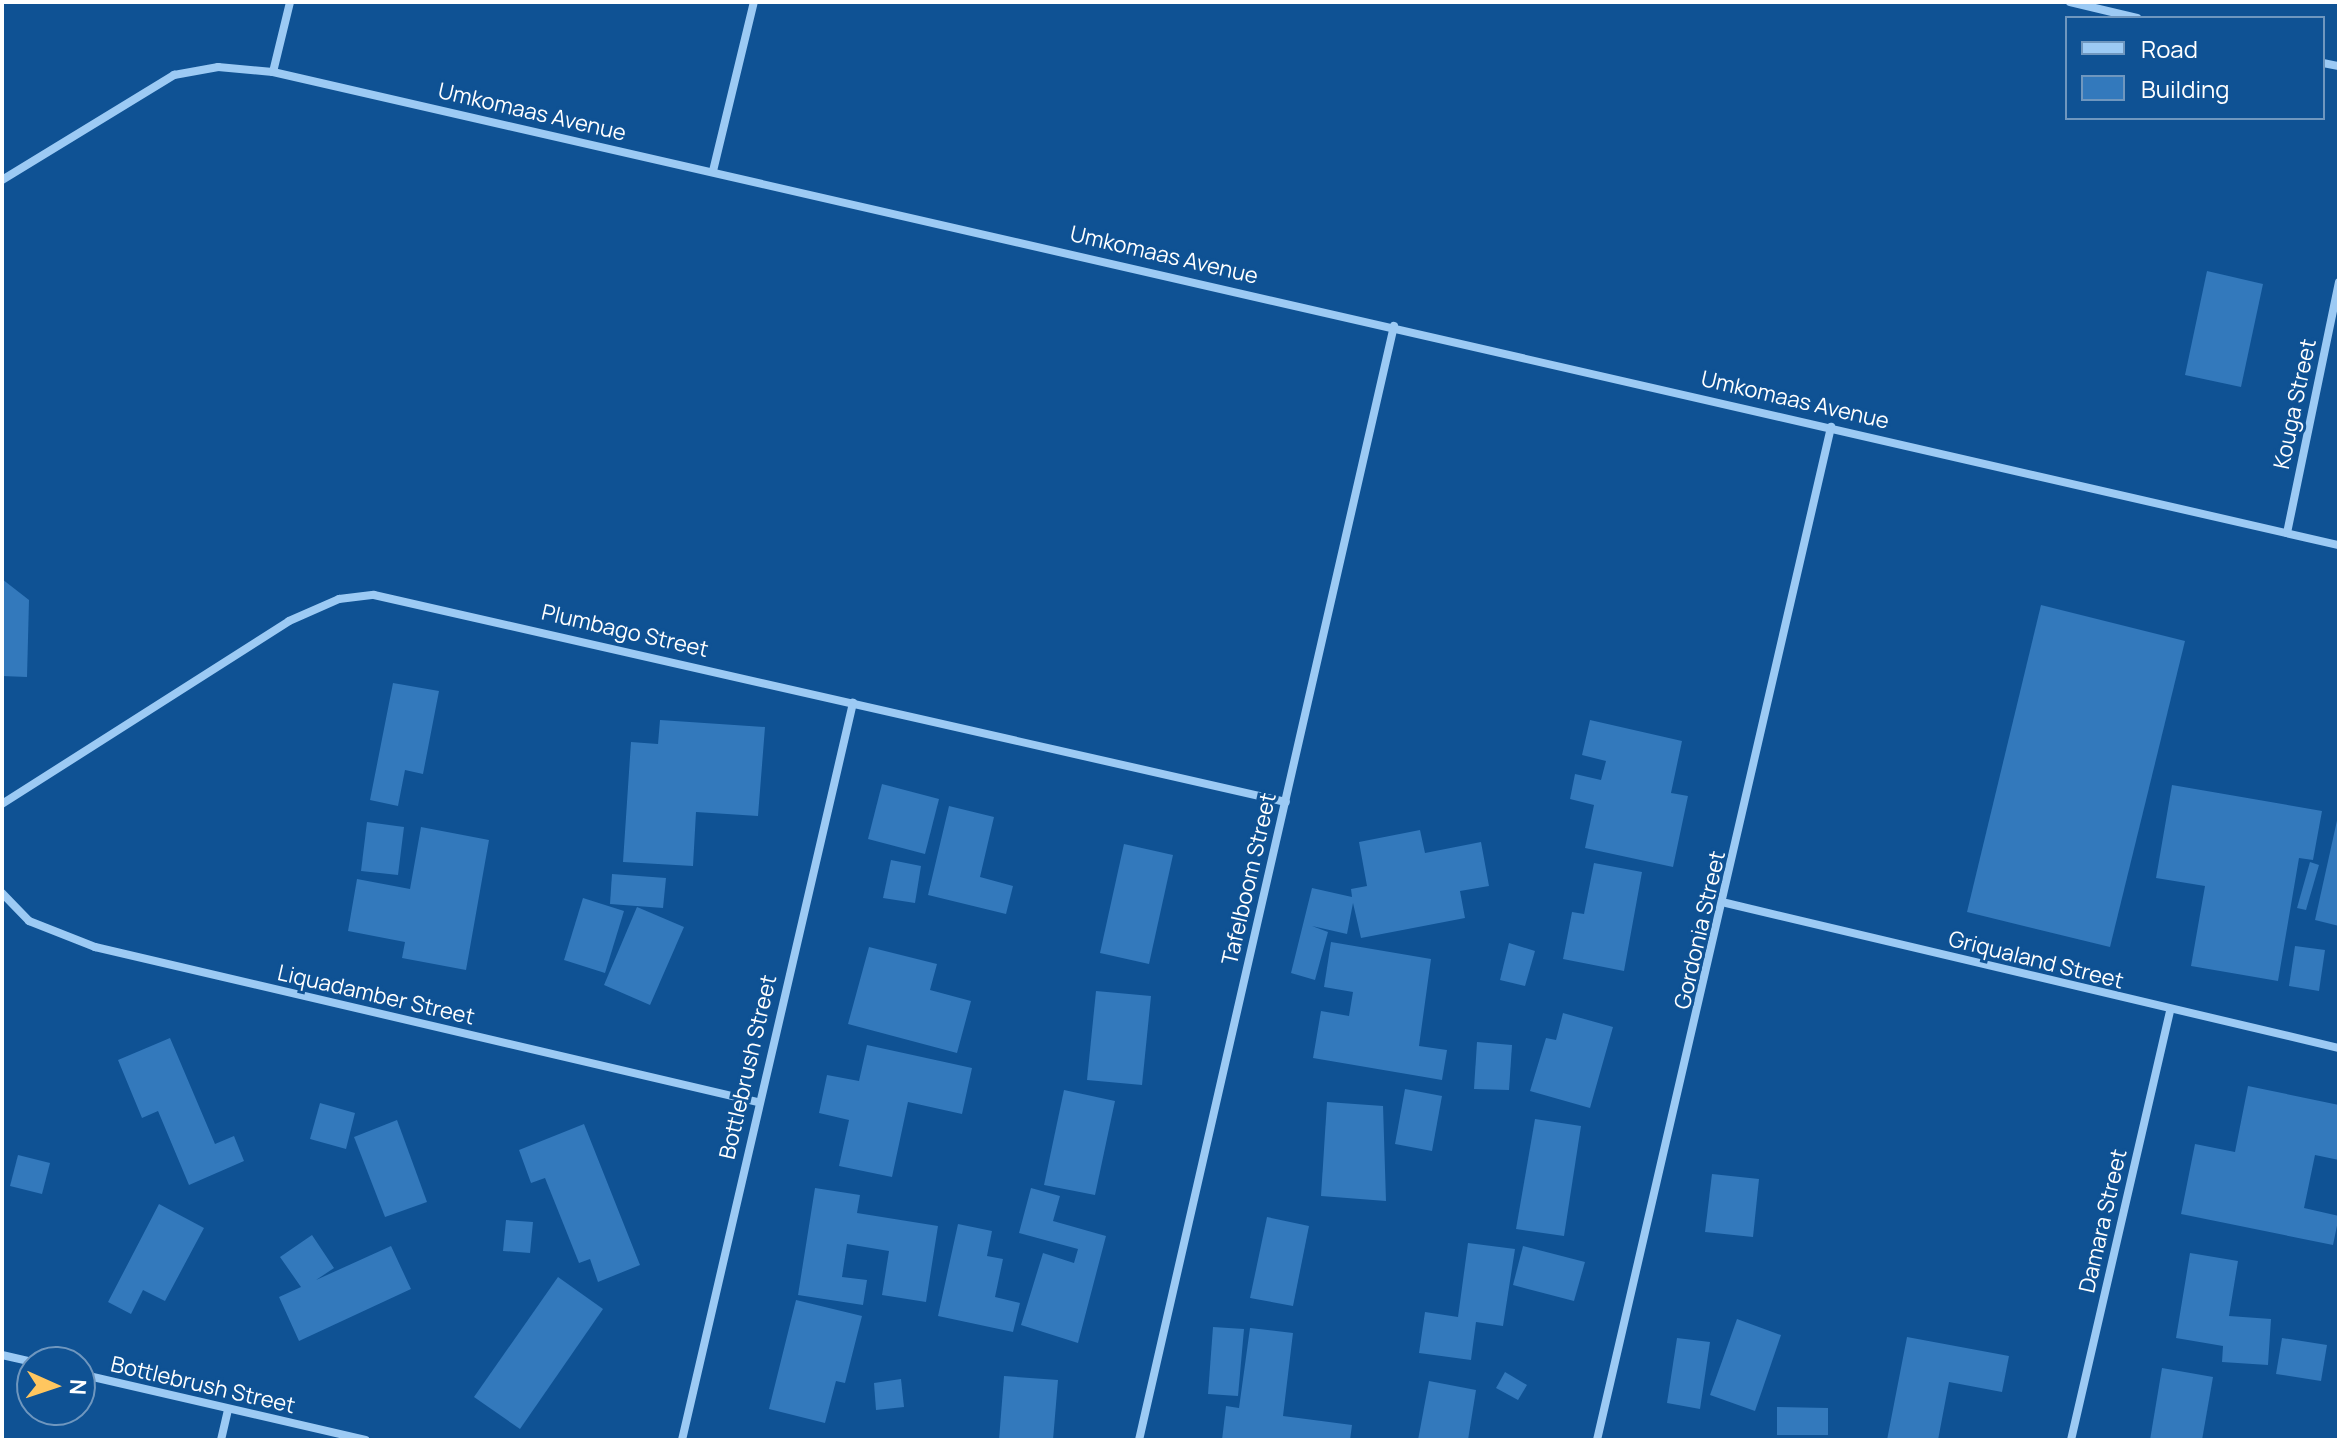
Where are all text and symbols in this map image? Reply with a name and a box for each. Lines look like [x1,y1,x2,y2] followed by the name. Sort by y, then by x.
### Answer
[2065,16,2325,120] legend
[2141,32,2198,65] text: Road
[2141,72,2229,105] text: Building
[435,78,629,146] street label: Umkomaas Avenue
[1067,221,1261,289] street label: Umkomaas Avenue
[2268,336,2322,472] street label: Kouga Street
[1698,366,1892,434] street label: Umkomaas Avenue
[539,599,711,663] street label: Plumbago Street
[1216,790,1282,968] street label: Tafelboom Street
[1669,848,1731,1012] street label: Gordonia Street
[1946,926,2126,994] street label: Griqualand Street
[275,959,477,1031] street label: Liquadamber Street
[714,972,782,1162] street label: Bottlebrush Street
[2074,1147,2132,1295] street label: Damara Street
[16,1346,96,1426] north arrow
[108,1351,298,1419] street label: Bottlebrush Street
[63,1378,93,1396] text: N

